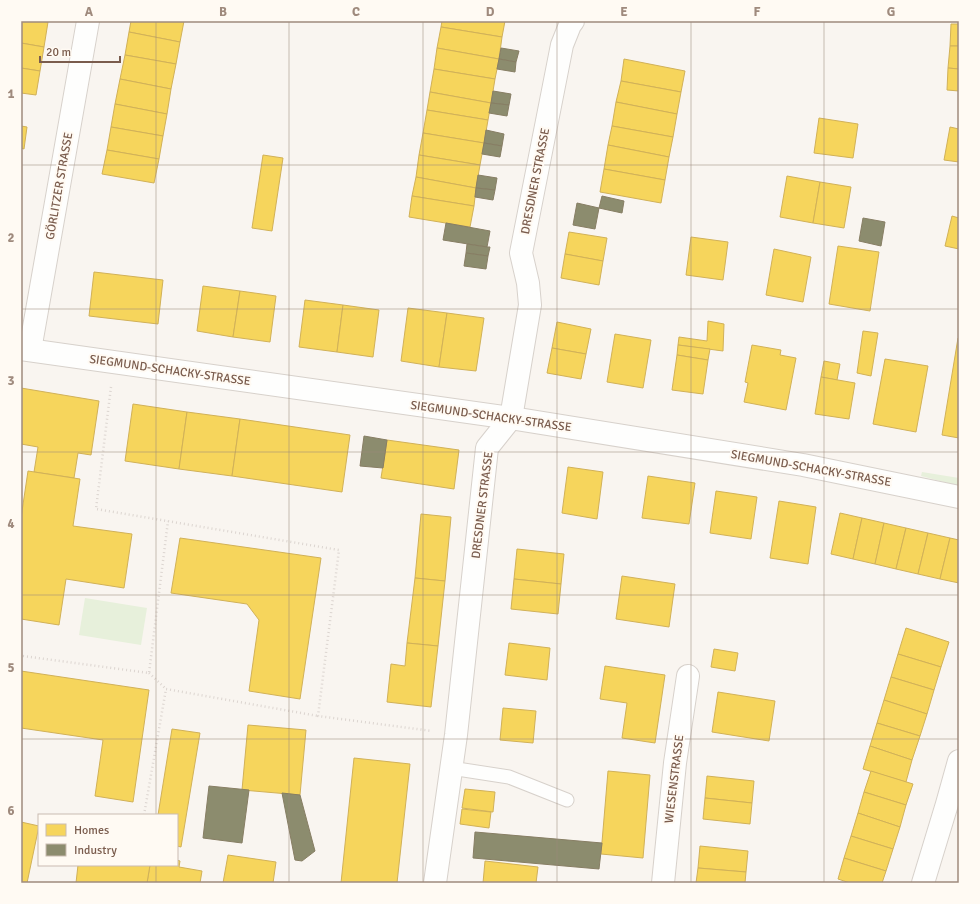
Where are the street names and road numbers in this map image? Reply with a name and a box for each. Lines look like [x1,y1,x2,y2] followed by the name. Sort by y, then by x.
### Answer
[518,126,553,236] street label: DRESDNER STRASSE
[43,131,76,241] street label: GÖRLITZER STRASSE
[88,352,252,389] street label: SIEGMUND-SCHACKY-STRASSE
[409,398,573,435] street label: SIEGMUND-SCHACKY-STRASSE
[730,447,892,490] street label: SIEGMUND-SCHACKY-STRASSE
[468,450,497,560] street label: DRESDNER STRASSE
[662,734,687,824] street label: WIESENSTRASSE

